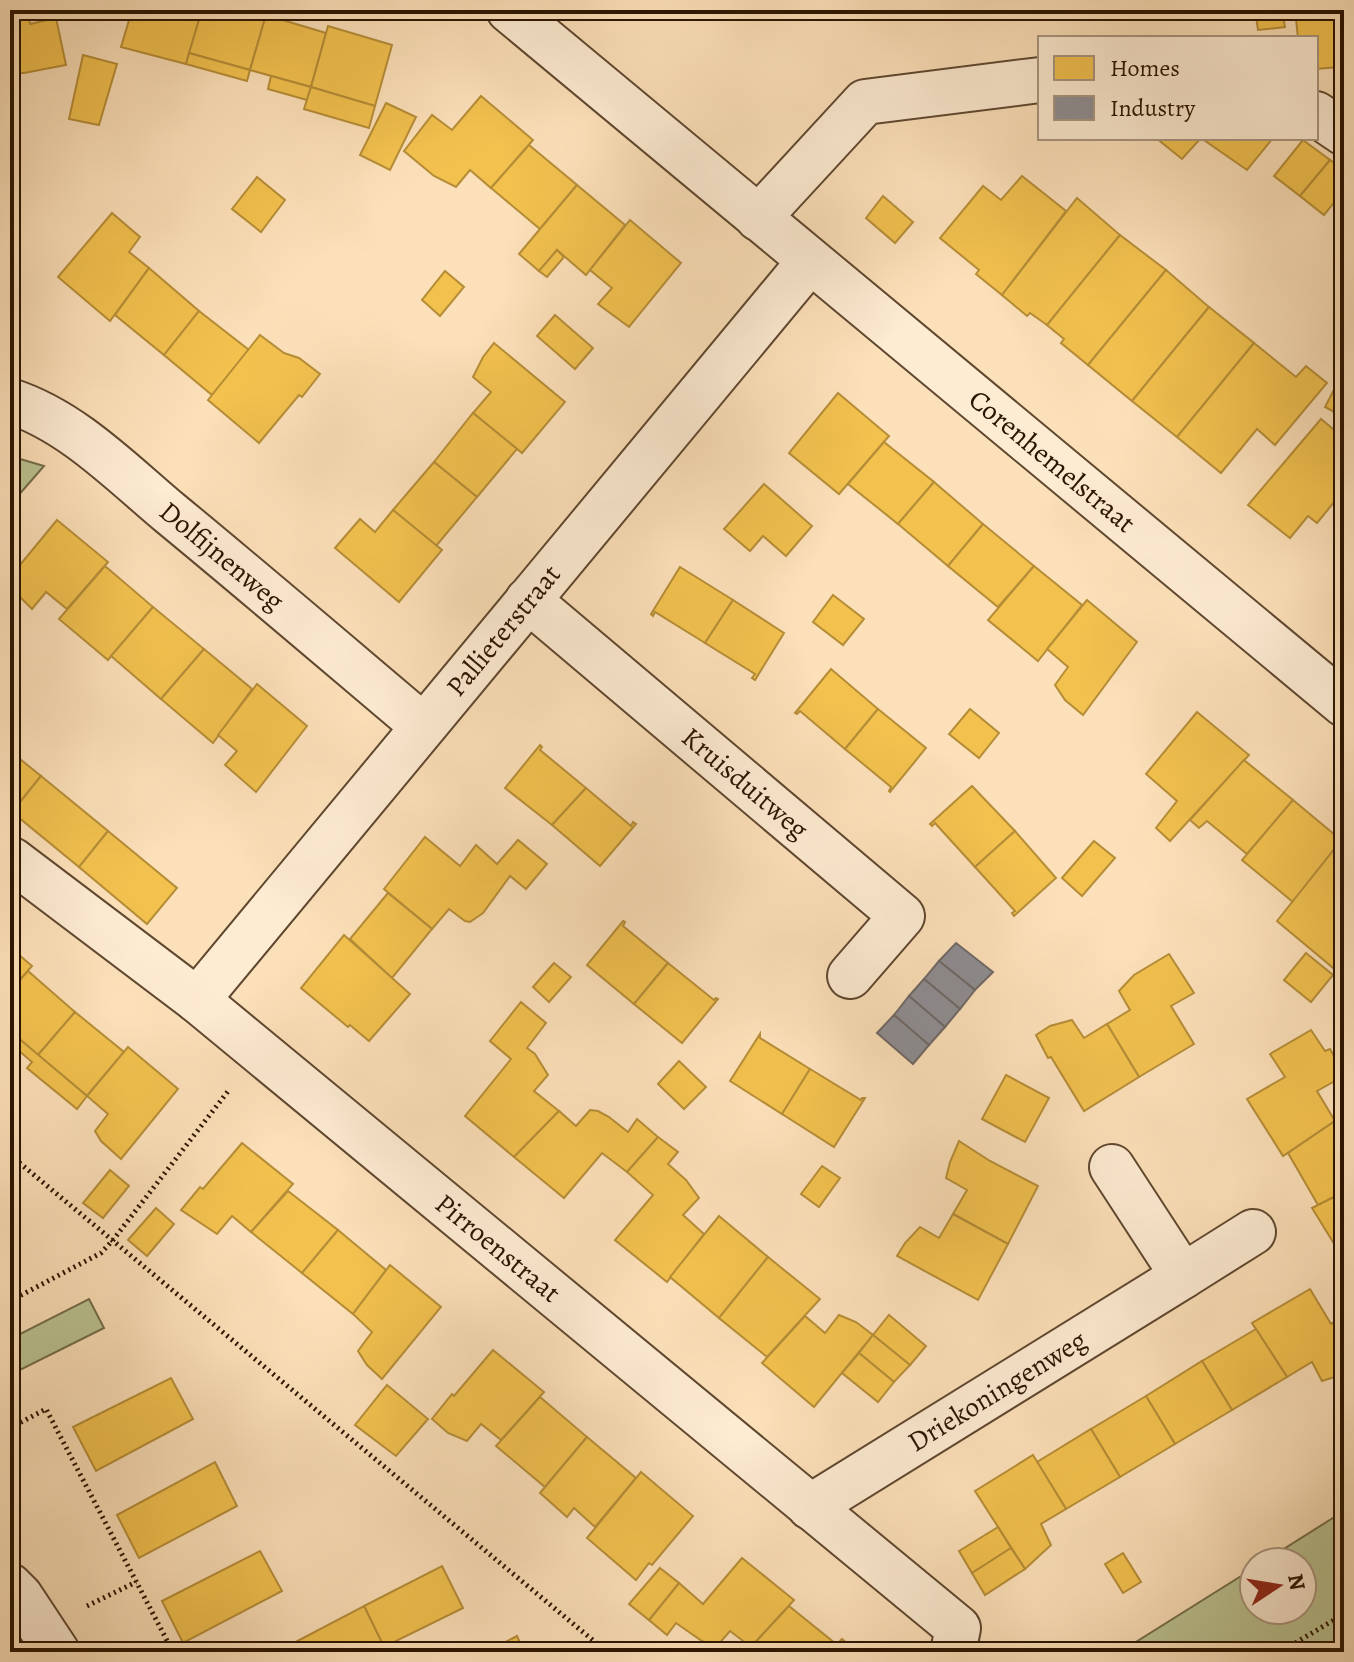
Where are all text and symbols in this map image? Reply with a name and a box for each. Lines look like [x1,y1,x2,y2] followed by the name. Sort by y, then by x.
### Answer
[1038,36,1318,140] legend
[1110,52,1180,84] text: Homes
[1110,92,1196,124] text: Industry
[961,381,1143,542] street label: Corenhemelstraat
[151,493,292,619] street label: Dolfijnenweg
[437,556,569,705] street label: Pallieterstraat
[673,719,817,848] street label: Kruisduitweg
[427,1185,569,1311] street label: Pirroenstraat
[900,1321,1094,1461] street label: Driekoningenweg
[1238,1546,1318,1626] north arrow
[1280,1571,1313,1593] text: N

